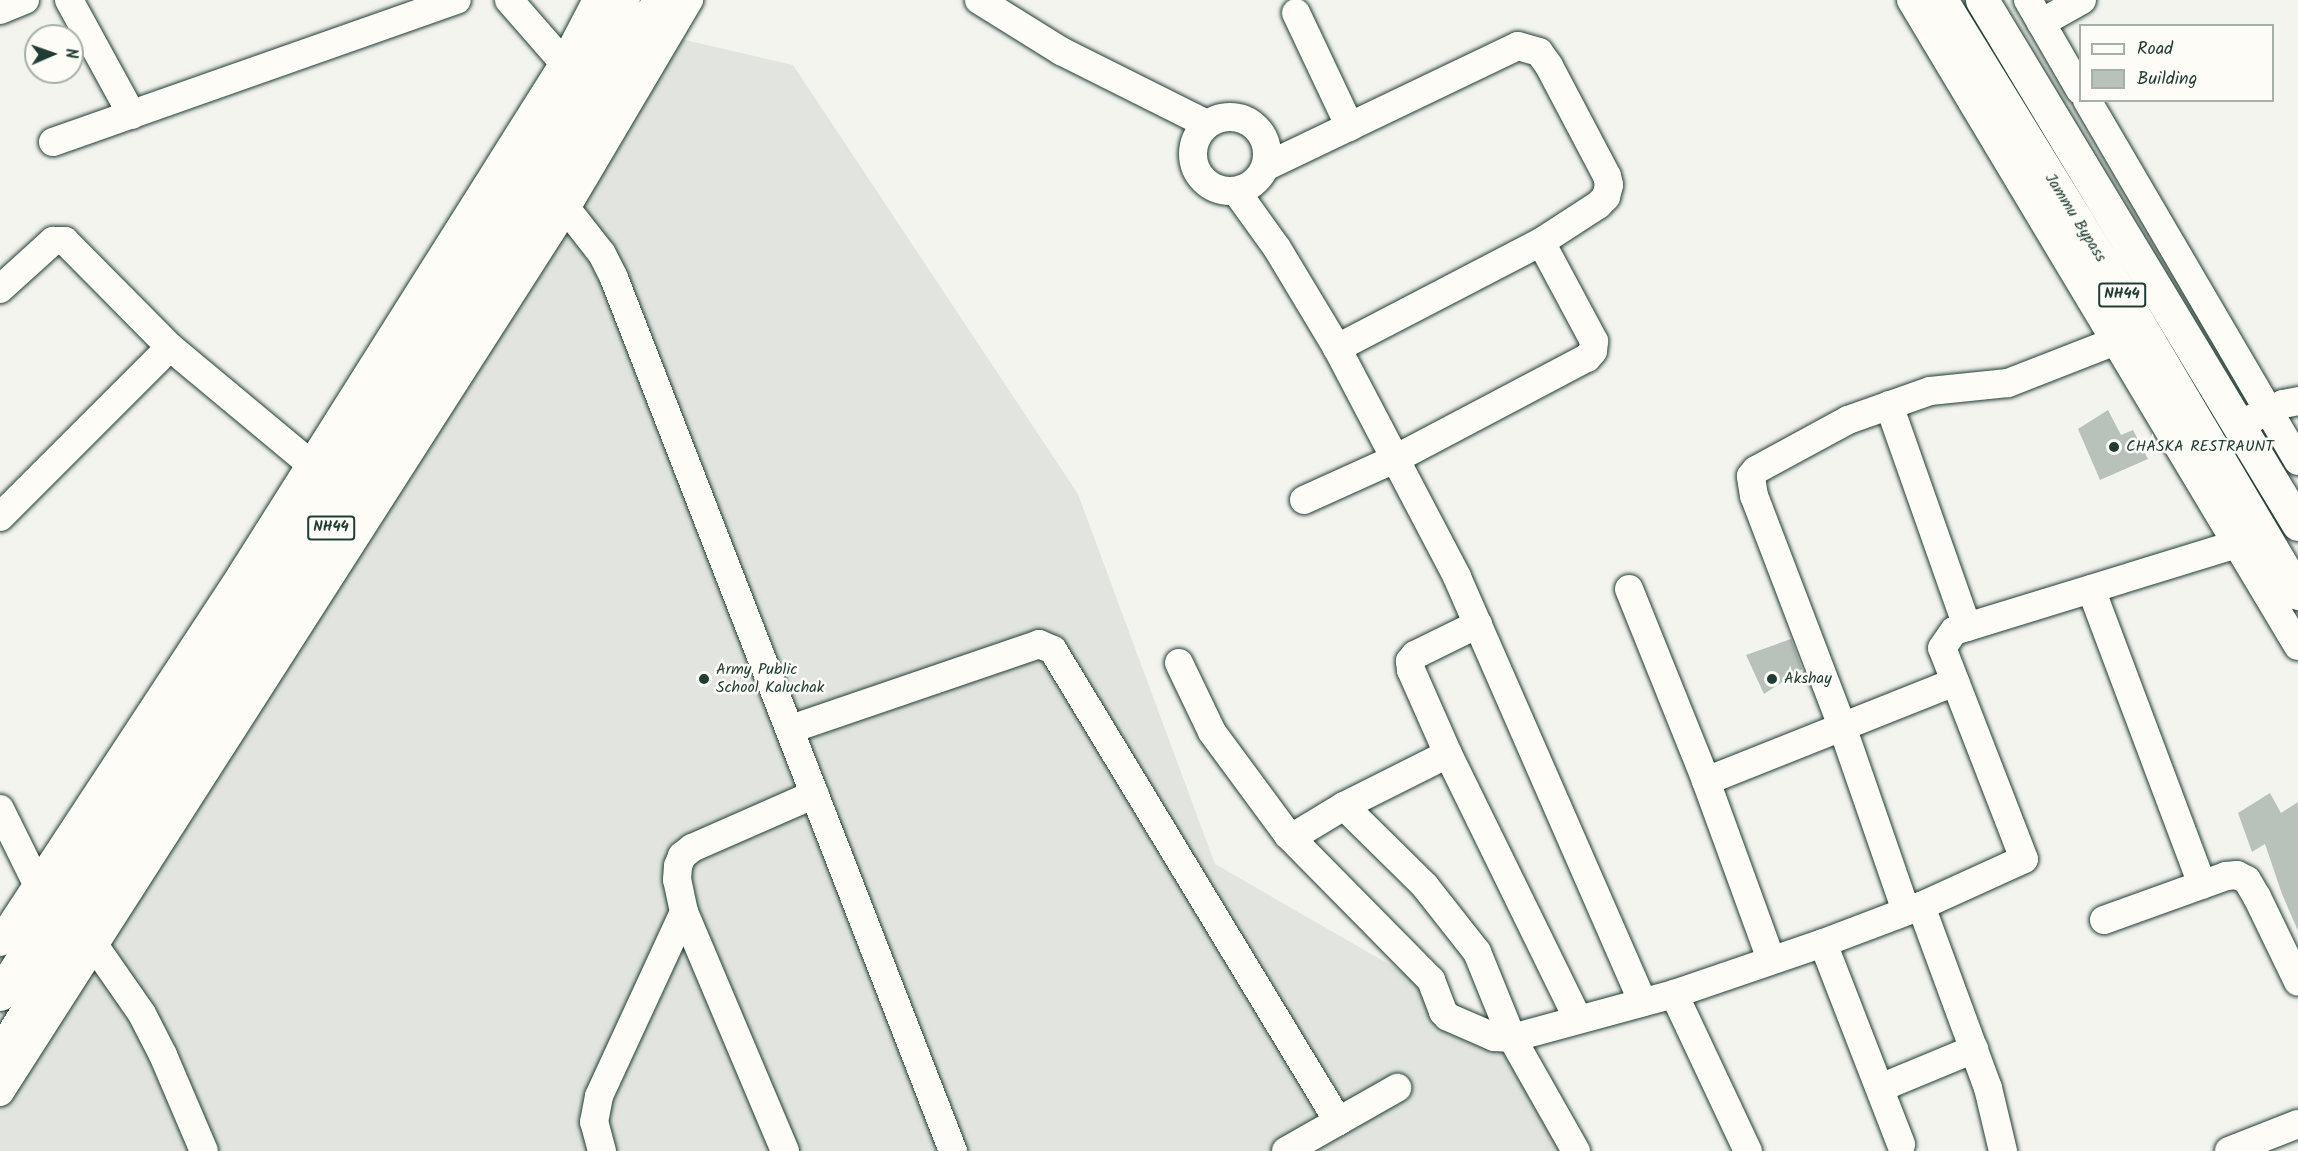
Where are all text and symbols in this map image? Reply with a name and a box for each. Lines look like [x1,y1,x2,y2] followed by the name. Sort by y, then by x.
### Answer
[24,24,84,84] north arrow
[2079,24,2274,102] legend
[2137,35,2173,64] text: Road
[58,48,83,59] text: N
[2137,65,2197,94] text: Building
[2040,170,2110,266] street label: Jammu Bypass
[2098,283,2146,307] road number: NH44
[2126,437,2274,457] place label: CHASKA RESTRAUNT
[2107,440,2121,454] marker: CHASKA RESTRAUNT
[307,516,355,540] road number: NH44
[716,660,824,698] place label: Army Public School Kaluchak
[1784,669,1832,689] place label: Akshay
[697,672,711,686] marker: Army Public School Kaluchak
[1765,672,1779,686] marker: Akshay

